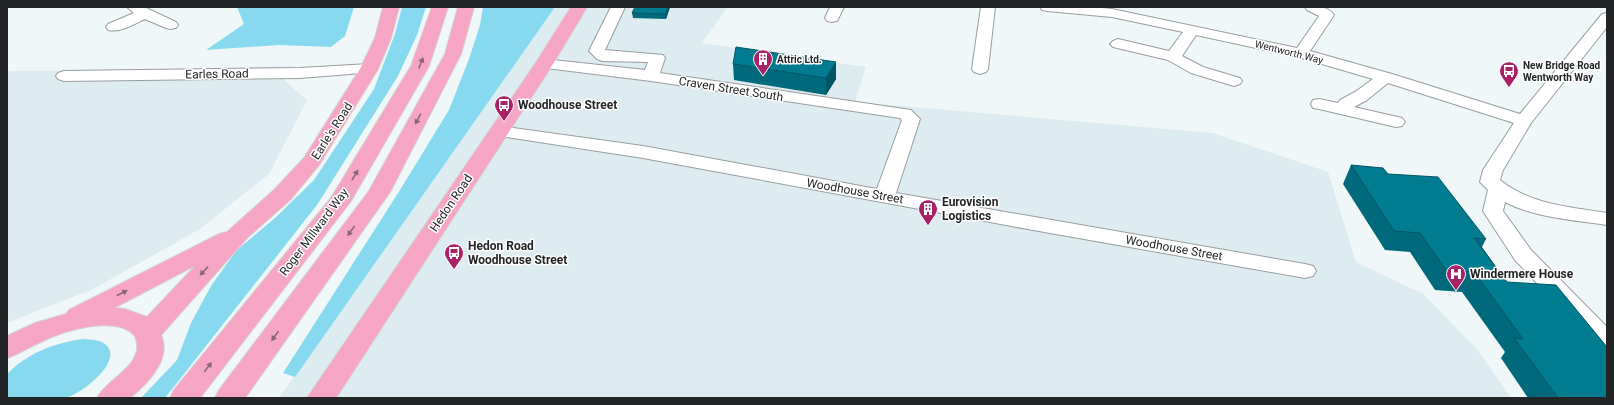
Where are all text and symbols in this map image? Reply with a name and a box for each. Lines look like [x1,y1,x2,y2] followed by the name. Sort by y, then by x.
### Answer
[1254,38,1324,66] street label: Wentworth Way
[752,48,774,76] building icon: Attric Ltd.
[777,54,822,65] place label: Attric Ltd.
[417,57,424,69] one-way arrow
[1498,60,1520,88] bus stop icon: New Bridge Road Wentworth Way
[1523,60,1601,83] place label: New Bridge Road Wentworth Way
[185,66,249,82] street label: Earles Road
[678,74,784,104] street label: Craven Street South
[493,94,515,122] bus stop icon: Woodhouse Street
[518,98,617,112] place label: Woodhouse Street
[308,100,356,162] street label: Earle's Road
[414,114,421,125] one-way arrow
[352,169,359,181] one-way arrow
[427,172,475,234] street label: Hedon Road
[805,176,905,206] street label: Woodhouse Street
[277,185,352,278] street label: Roger Millward Way
[942,195,999,223] place label: Eurovision Logistics
[917,198,939,226] building icon: Eurovision Logistics
[347,225,355,236] one-way arrow
[1124,233,1224,263] street label: Woodhouse Street
[468,239,567,267] place label: Hedon Road Woodhouse Street
[443,242,465,270] bus stop icon: Hedon Road Woodhouse Street
[1445,263,1467,291] hospital icon: Windermere House
[199,266,208,277] one-way arrow
[1470,267,1574,281] place label: Windermere House
[116,290,128,296] one-way arrow
[270,330,279,341] one-way arrow
[204,362,213,373] one-way arrow

